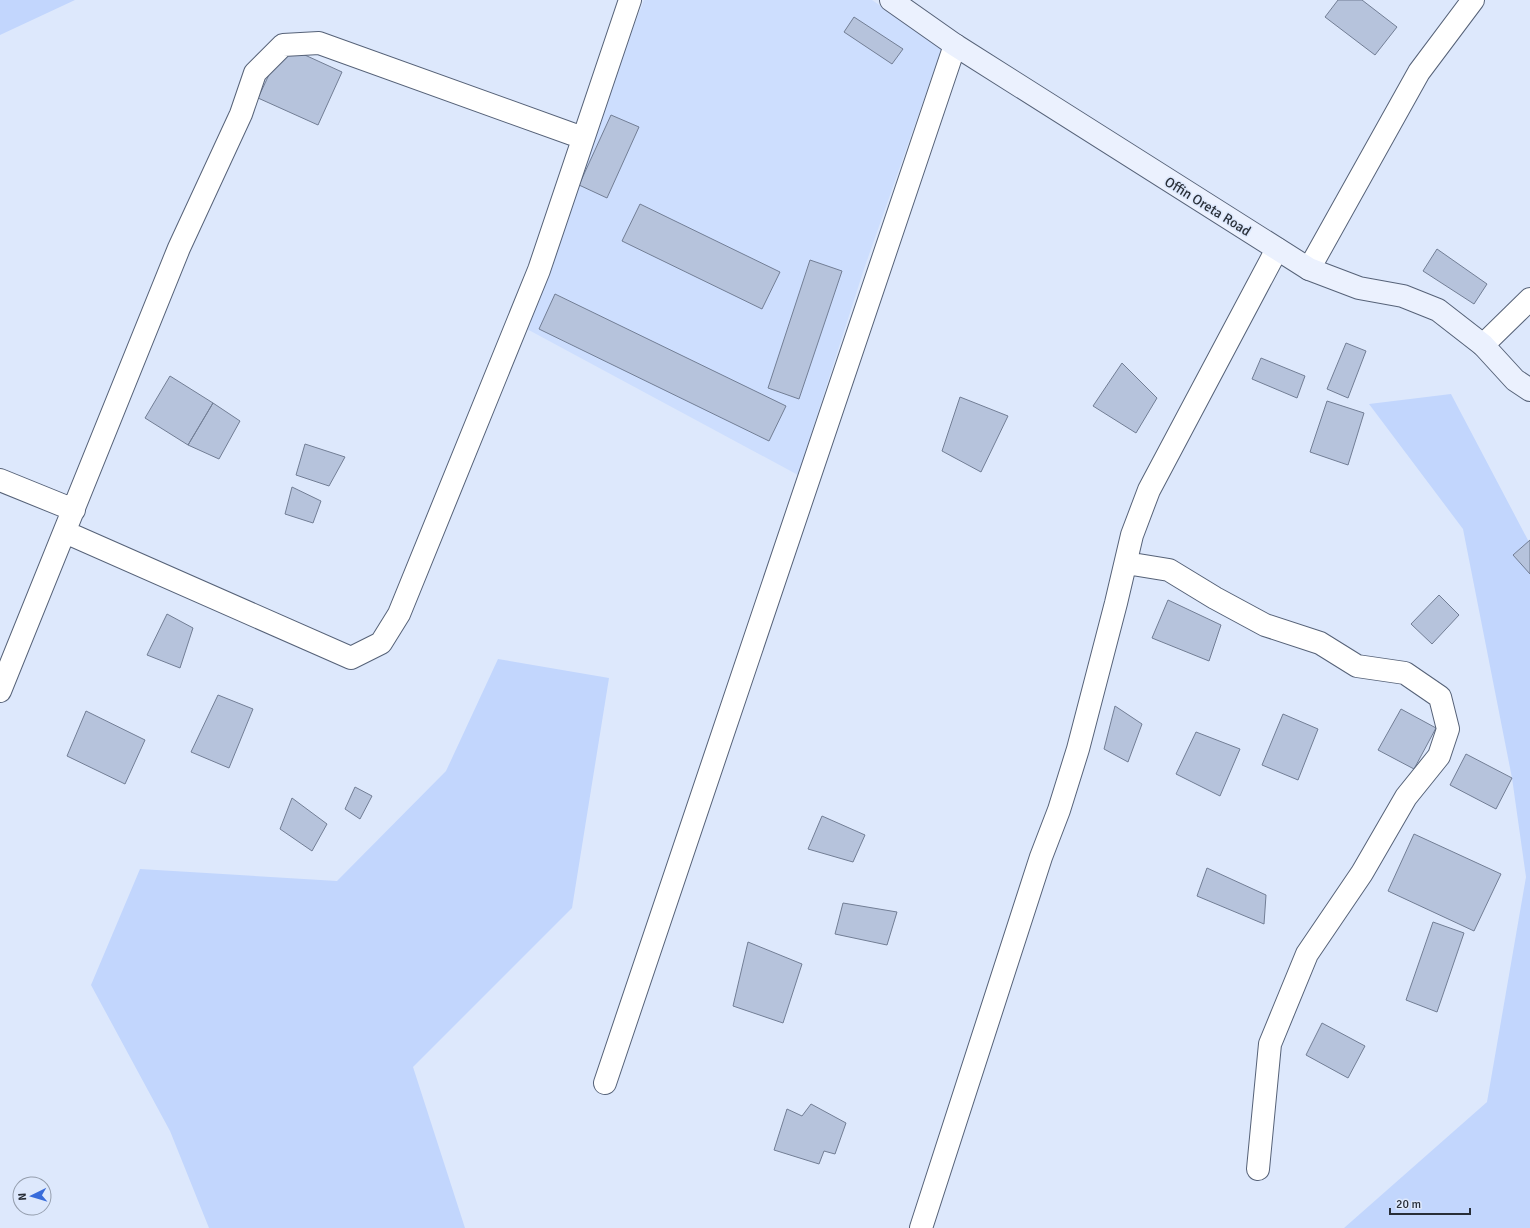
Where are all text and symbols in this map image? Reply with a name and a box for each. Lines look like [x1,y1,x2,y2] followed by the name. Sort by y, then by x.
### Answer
[1161,173,1254,240] street label: Offin Oreta Road
[12,1176,52,1216] north arrow
[1390,1190,1470,1216] scale bar
[16,1192,29,1201] text: N
[1396,1197,1421,1212] text: 20 m

